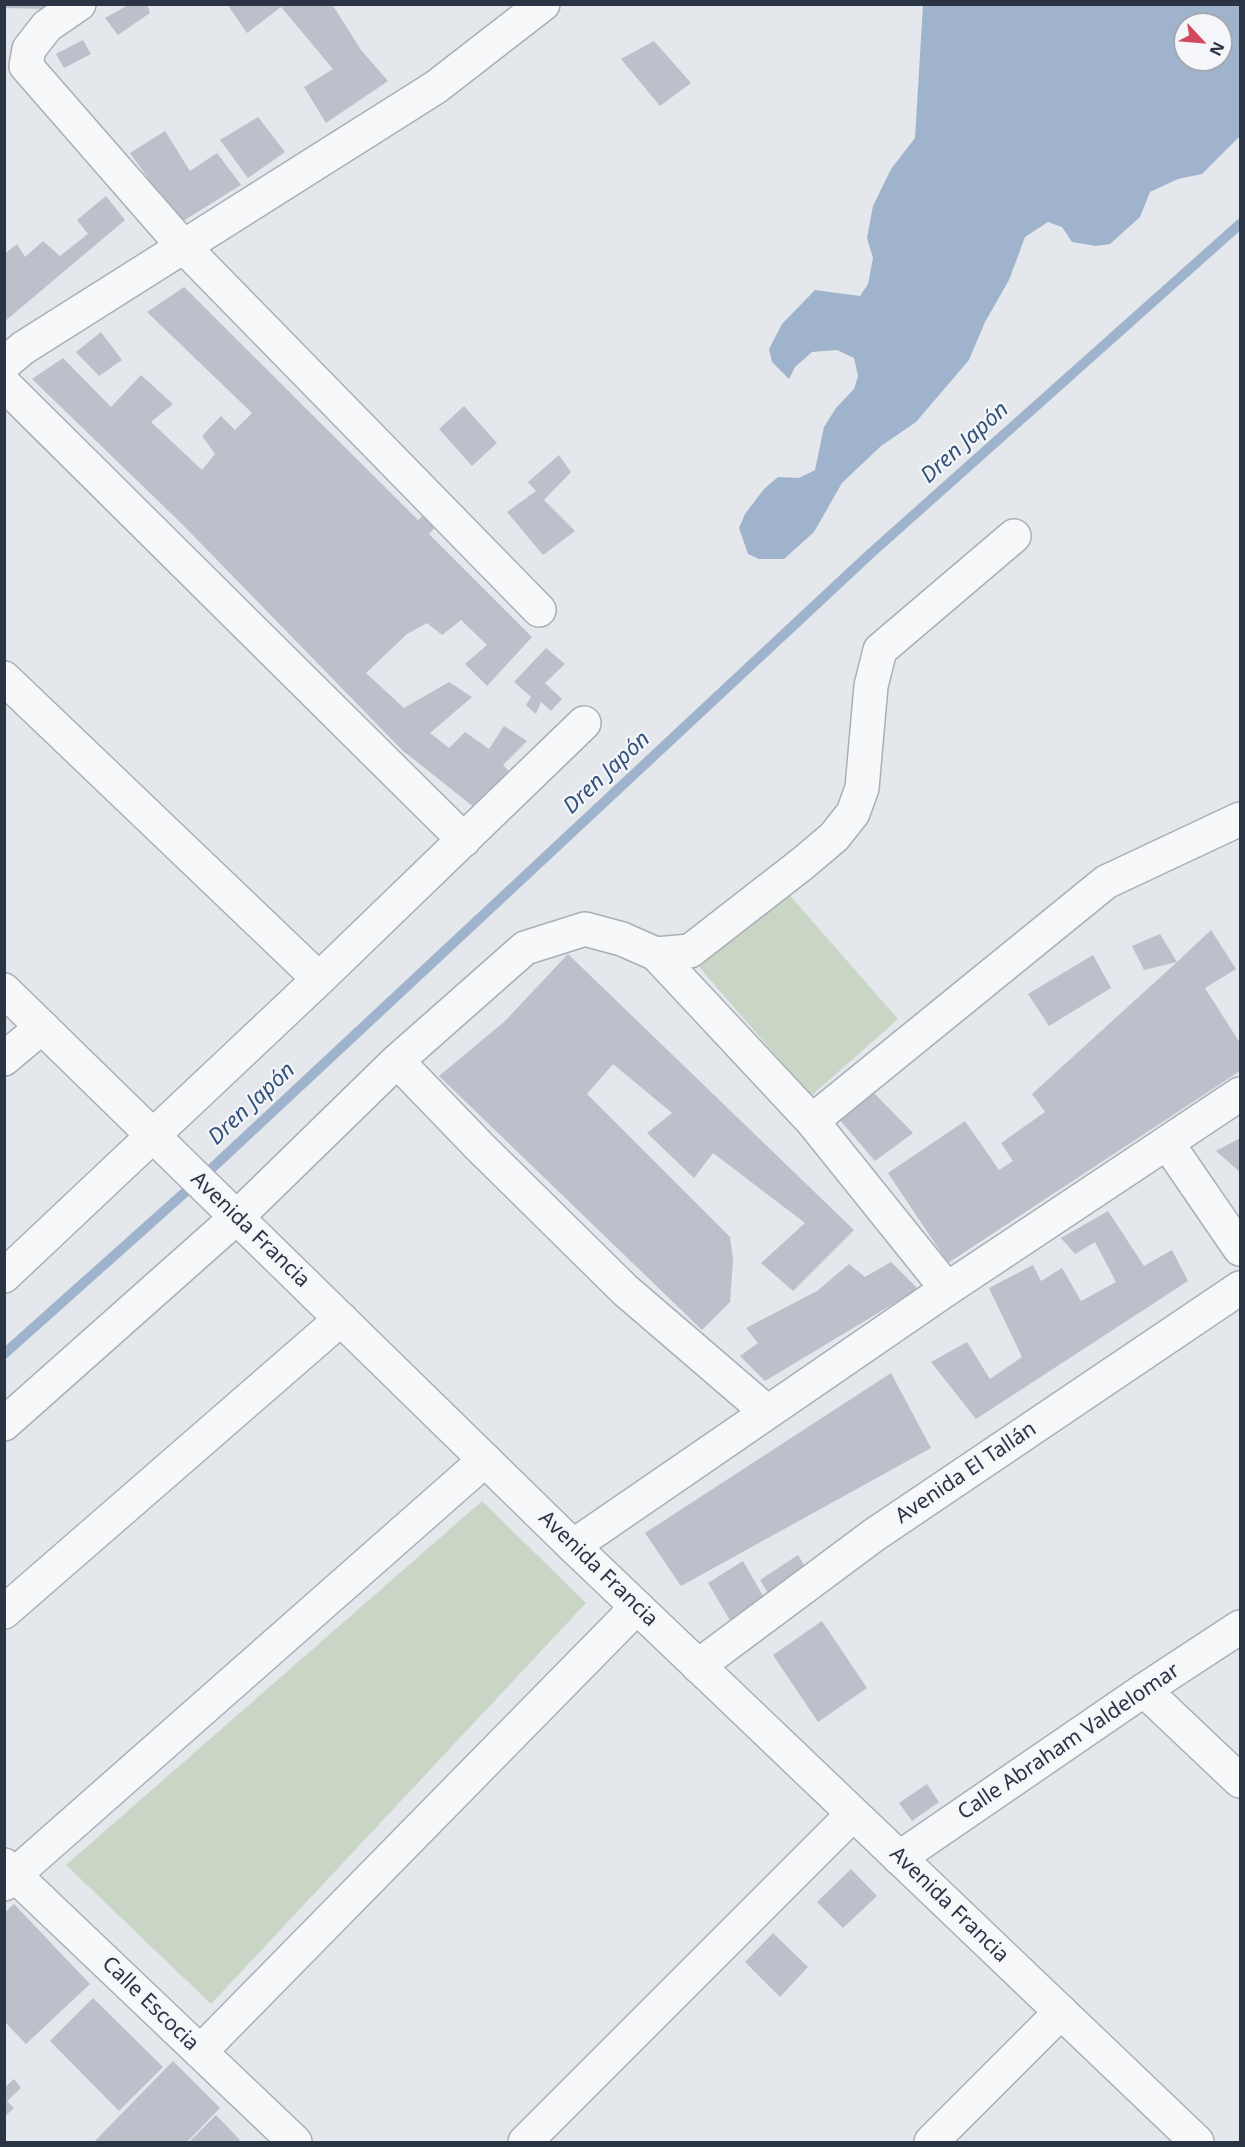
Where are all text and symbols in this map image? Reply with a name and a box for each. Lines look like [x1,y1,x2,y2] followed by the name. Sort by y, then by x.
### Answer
[1173,12,1233,72] north arrow
[1205,38,1230,60] text: N
[916,397,1014,489] water label: Dren Japón
[558,726,656,820] water label: Dren Japón
[203,1057,301,1151] water label: Dren Japón
[185,1167,315,1293] street label: Avenida Francia
[891,1417,1041,1529] street label: Avenida El Tallán
[533,1506,663,1632] street label: Avenida Francia
[953,1658,1185,1826] street label: Calle Abraham Valdelomar
[884,1842,1014,1968] street label: Avenida Francia
[96,1952,204,2056] street label: Calle Escocia

